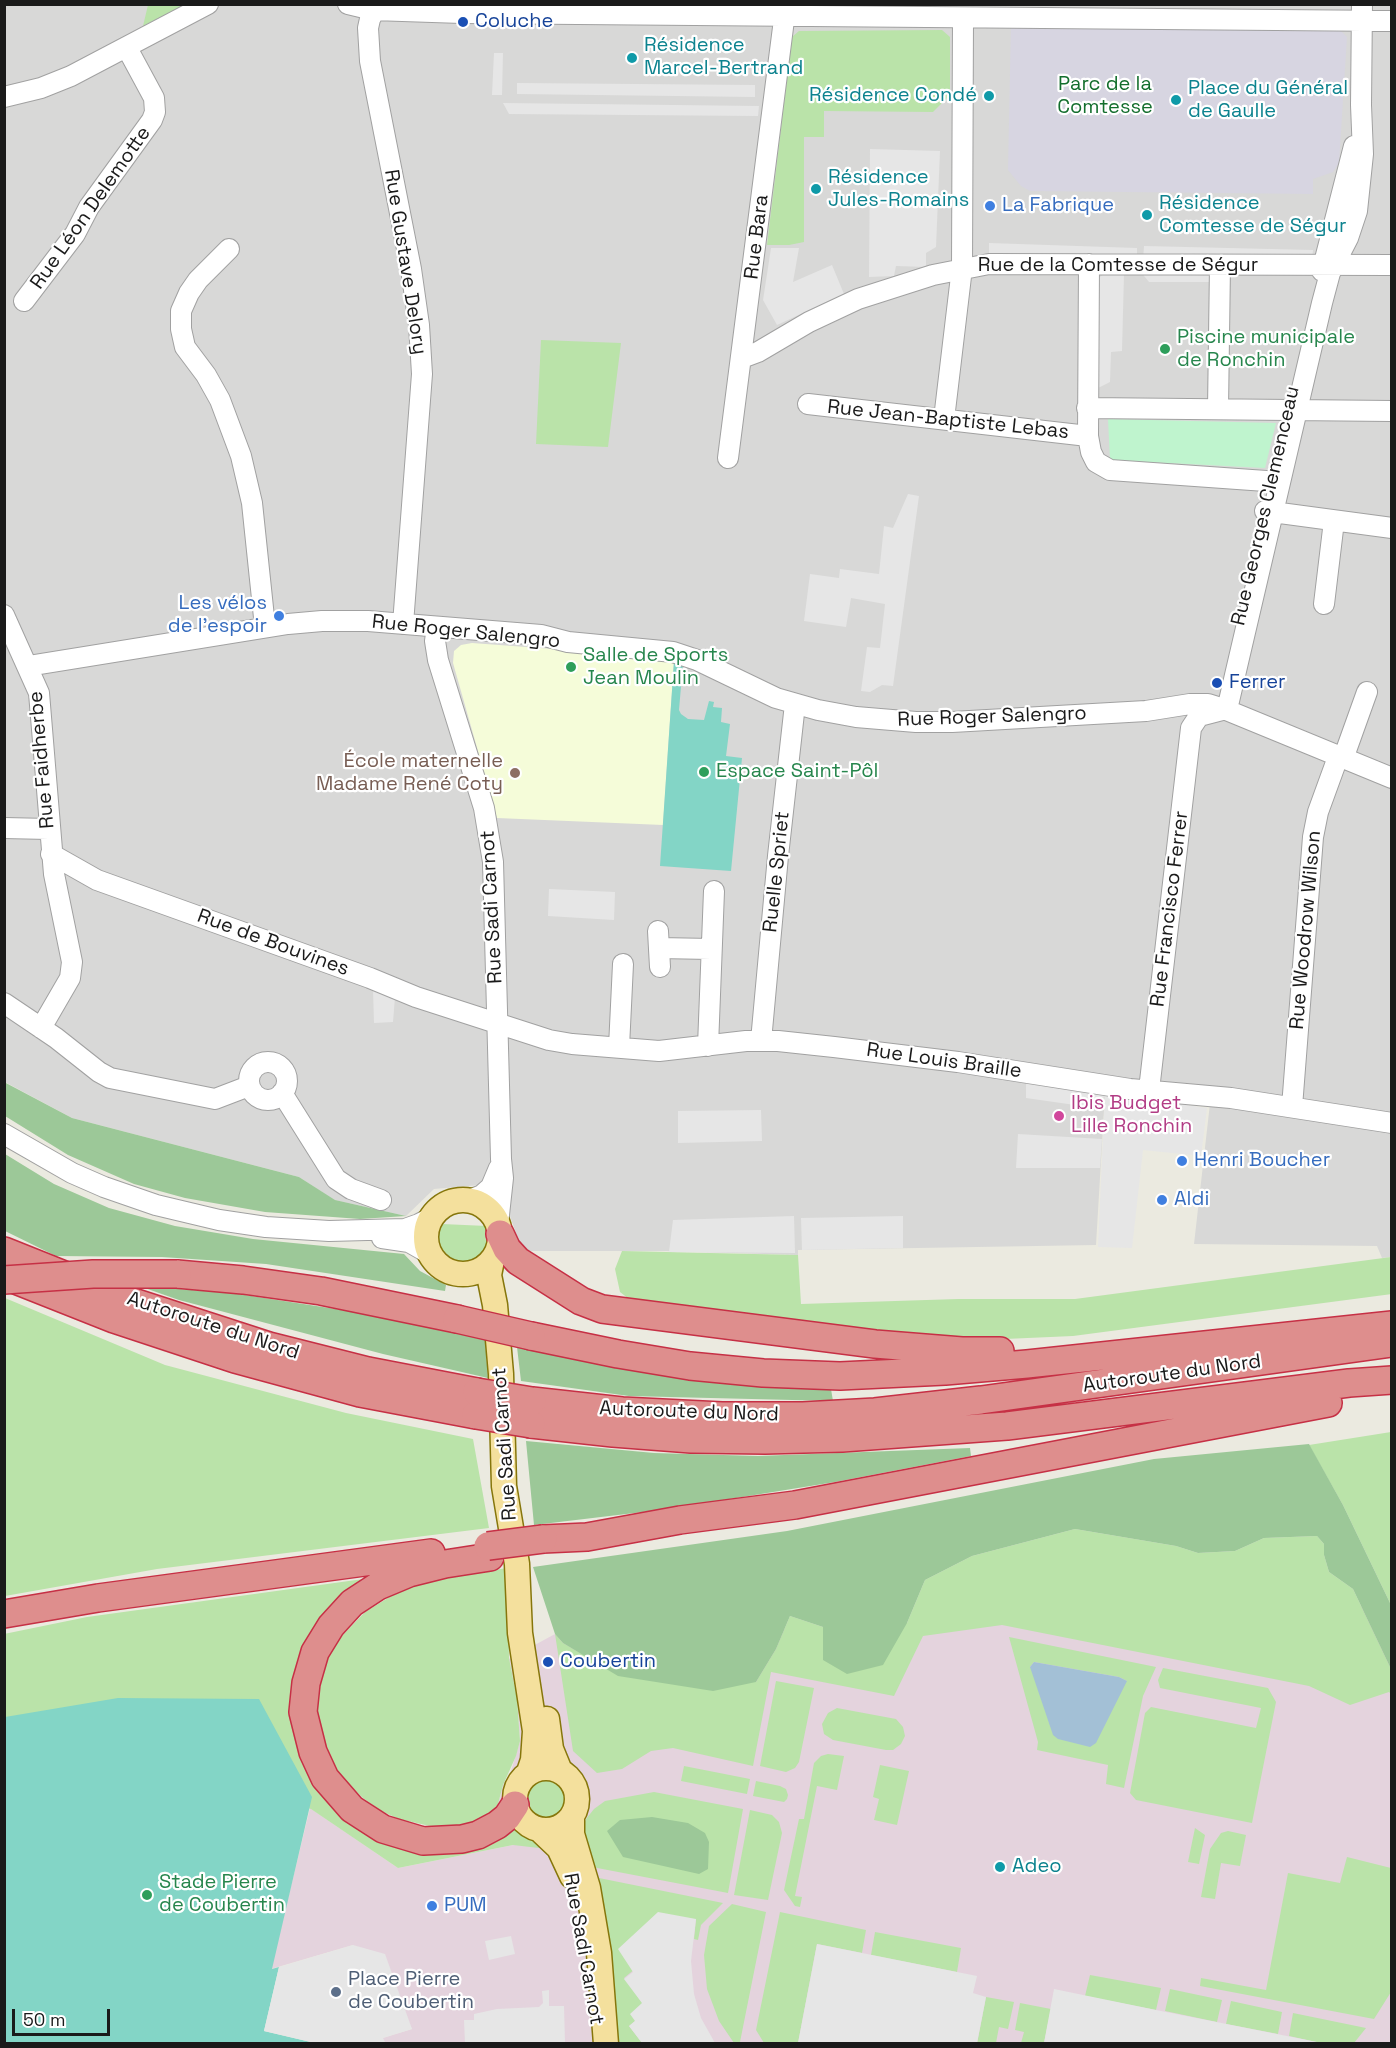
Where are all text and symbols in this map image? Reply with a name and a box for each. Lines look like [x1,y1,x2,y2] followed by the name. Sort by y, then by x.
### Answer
[475,10,553,34] place label: Coluche
[456,15,470,29] marker: Coluche
[644,34,803,81] place label: Résidence Marcel-Bertrand
[625,51,639,65] marker: Résidence Marcel-Bertrand
[1057,73,1153,120] park label: Parc de la Comtesse
[1188,77,1348,124] place label: Place du Général de Gaulle
[809,84,977,108] place label: Résidence Condé
[982,89,996,103] marker: Résidence Condé
[1169,93,1183,107] marker: Place du Général de Gaulle
[26,122,156,294] street label: Rue Léon Delemotte
[828,166,969,213] place label: Résidence Jules-Romains
[379,168,431,356] street label: Rue Gustave Delory
[809,182,823,196] marker: Résidence Jules-Romains
[1159,192,1346,239] place label: Résidence Comtesse de Ségur
[740,193,774,281] street label: Rue Bara
[1002,194,1114,218] place label: La Fabrique
[983,199,997,213] marker: La Fabrique
[1140,208,1154,222] marker: Résidence Comtesse de Ségur
[978,254,1258,278] street label: Rue de la Comtesse de Ségur
[1177,326,1355,373] place label: Piscine municipale de Ronchin
[1158,342,1172,356] marker: Piscine municipale de Ronchin
[1227,384,1305,628] street label: Rue Georges Clemenceau
[826,395,1070,445] street label: Rue Jean-Baptiste Lebas
[168,592,267,639] place label: Les vélos de l'espoir
[272,609,286,623] marker: Les vélos de l'espoir
[371,610,561,654] street label: Rue Roger Salengro
[583,644,728,691] place label: Salle de Sports Jean Moulin
[564,660,578,674] marker: Salle de Sports Jean Moulin
[1229,671,1286,695] place label: Ferrer
[1210,676,1224,690] marker: Ferrer
[24,690,60,830] street label: Rue Faidherbe
[897,702,1087,732] street label: Rue Roger Salengro
[316,750,503,797] place label: École maternelle Madame René Coty
[716,760,878,784] place label: Espace Saint-Pôl
[697,765,711,779] marker: Espace Saint-Pôl
[508,766,522,780] marker: École maternelle Madame René Coty
[759,810,795,934] street label: Ruelle Spriet
[1146,810,1194,1008] street label: Rue Francisco Ferrer
[476,830,508,984] street label: Rue Sadi Carnot
[1285,830,1327,1030] street label: Rue Woodrow Wilson
[194,904,352,982] street label: Rue de Bouvines
[865,1038,1023,1084] street label: Rue Louis Braille
[1071,1092,1192,1139] place label: Ibis Budget Lille Ronchin
[1052,1109,1066,1123] marker: Ibis Budget Lille Ronchin
[1194,1149,1330,1173] place label: Henri Boucher
[1175,1154,1189,1168] marker: Henri Boucher
[1174,1188,1209,1212] place label: Aldi
[1155,1193,1169,1207] marker: Aldi
[124,1287,302,1365] street label: Autoroute du Nord
[1081,1350,1263,1398] street label: Autoroute du Nord
[488,1367,522,1521] street label: Rue Sadi Carnot
[599,1397,779,1427] street label: Autoroute du Nord
[560,1650,656,1674] place label: Coubertin
[541,1655,555,1669] marker: Coubertin
[1012,1855,1062,1879] place label: Adeo
[993,1860,1007,1874] marker: Adeo
[159,1871,285,1918] place label: Stade Pierre de Coubertin
[558,1871,608,2027] street label: Rue Sadi Carnot
[140,1888,154,1902] marker: Stade Pierre de Coubertin
[444,1894,487,1918] place label: PUM
[425,1899,439,1913] marker: PUM
[348,1968,474,2015] place label: Place Pierre de Coubertin
[329,1985,343,1999] marker: Place Pierre de Coubertin
[15,1997,112,2035] scale bar
[23,2008,65,2031] text: 50 m

